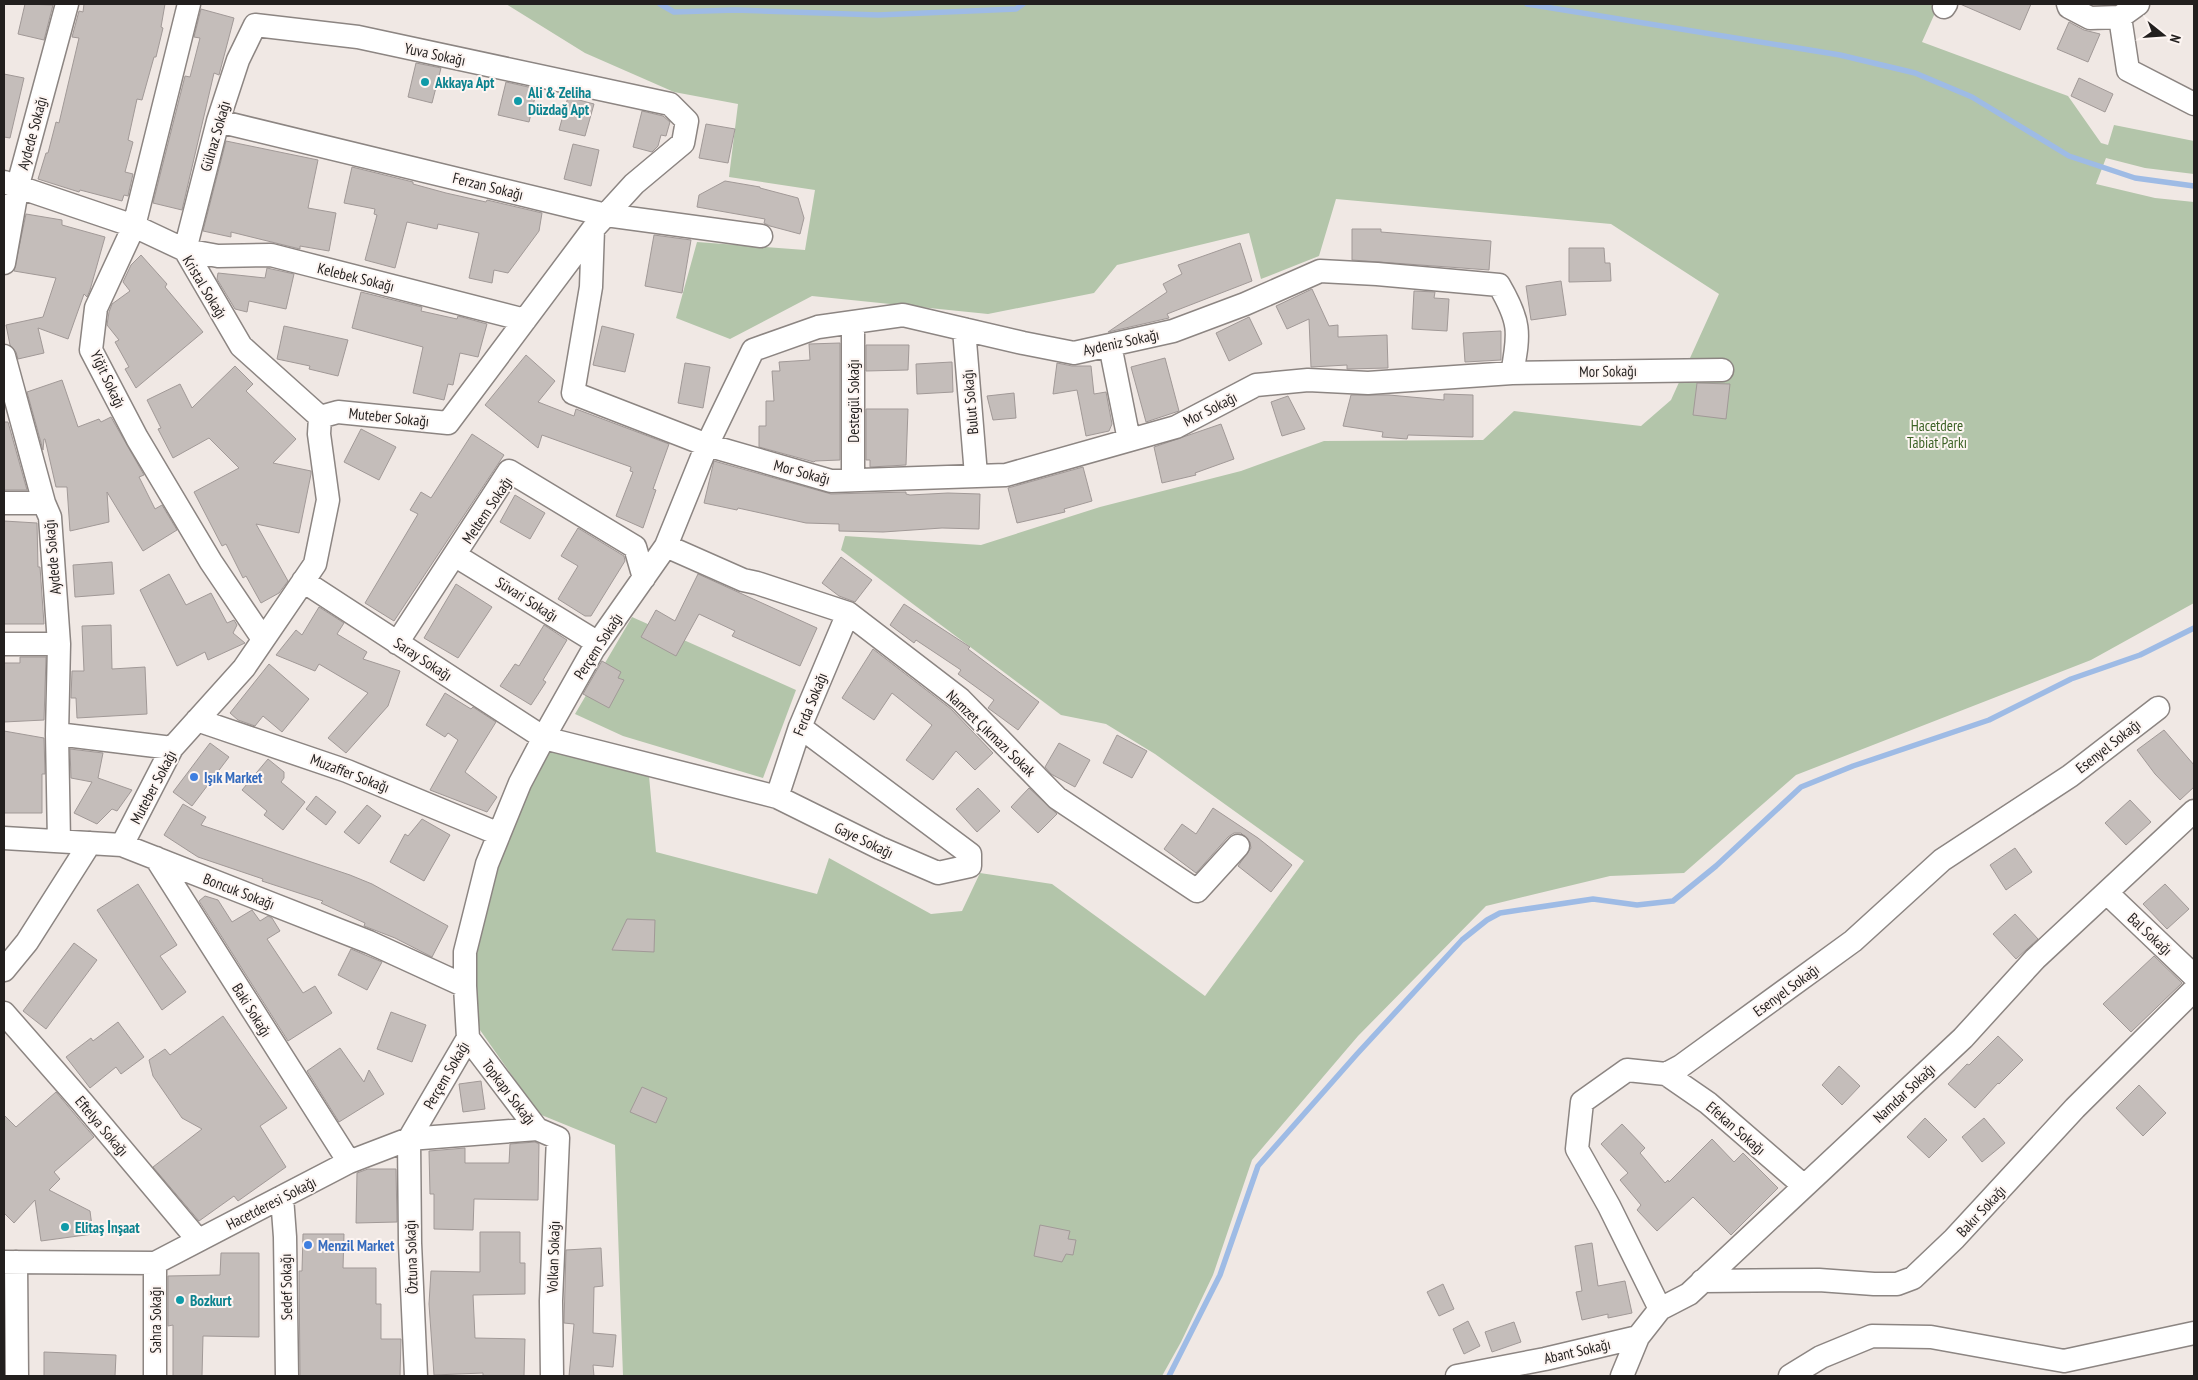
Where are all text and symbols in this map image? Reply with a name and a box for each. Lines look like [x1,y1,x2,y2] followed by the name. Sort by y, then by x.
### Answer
[2138,10,2188,60] north arrow
[2166,33,2185,45] text: N
[403,38,467,70] street label: Yuva Sokağı
[434,73,495,92] place label: Akkaya Apt
[419,76,431,88] marker: Akkaya Apt
[527,83,591,119] place label: Ali & Zeliha Düzdağ Apt
[13,94,51,172] street label: Aydede Sokağı
[512,95,524,107] marker: Ali & Zeliha Düzdağ Apt
[196,98,234,174] street label: Gülnaz Sokağı
[451,168,525,204] street label: Ferzan Sokağı
[179,252,231,322] street label: Kristal Sokağı
[316,258,396,296] street label: Kelebek Sokağı
[1081,325,1161,359] street label: Aydeniz Sokağı
[86,347,130,411] street label: Yiğit Sokağı
[844,359,863,443] street label: Destegül Sokağı
[1579,361,1637,381] street label: Mor Sokağı
[958,369,982,435] street label: Bulut Sokağı
[1180,387,1240,431] street label: Mor Sokağı
[348,403,430,431] street label: Muteber Sokağı
[1907,416,1967,452] park label: Hacetdere Tabiat Parkı
[772,455,832,489] street label: Mor Sokağı
[458,473,516,547] street label: Meltem Sokağı
[39,519,65,595] street label: Aydede Sokağı
[492,572,562,626] street label: Süvari Sokağı
[570,609,626,683] street label: Perçem Sokağı
[390,633,456,685] street label: Saray Sokağı
[789,670,831,738] street label: Ferda Sokağı
[942,686,1040,780] street label: Namzet Çıkmazı Sokak
[2072,715,2144,777] street label: Esenyel Sokağı
[126,747,180,827] street label: Muteber Sokağı
[308,749,392,797] street label: Muzaffer Sokağı
[204,768,263,787] place label: Işık Market
[188,771,200,783] marker: Işık Market
[832,818,896,862] street label: Gaye Sokağı
[201,869,277,913] street label: Boncuk Sokağı
[2124,909,2176,959] street label: Bal Sokağı
[1749,960,1823,1020] street label: Esenyel Sokağı
[228,980,276,1040] street label: Baki Sokağı
[419,1038,473,1112] street label: Perçem Sokağı
[478,1055,540,1129] street label: Topkapı Sokağı
[1869,1059,1939,1127] street label: Namdar Sokağı
[71,1092,133,1160] street label: Eftelya Sokağı
[1702,1097,1770,1159] street label: Efekan Sokağı
[223,1172,319,1234] street label: Hacetderesi Sokağı
[1952,1181,2010,1241] street label: Bakır Sokağı
[75,1218,140,1237] place label: Elitaş İnşaat
[400,1220,422,1294] street label: Öztuna Sokağı
[59,1221,71,1233] marker: Elitaş İnşaat
[542,1221,564,1294] street label: Volkan Sokağı
[318,1236,395,1255] place label: Menzil Market
[302,1239,314,1251] marker: Menzil Market
[276,1253,296,1321] street label: Sedef Sokağı
[146,1287,165,1353] street label: Sahra Sokağı
[190,1291,232,1310] place label: Bozkurt
[174,1294,186,1306] marker: Bozkurt
[1542,1334,1612,1368] street label: Abant Sokağı

